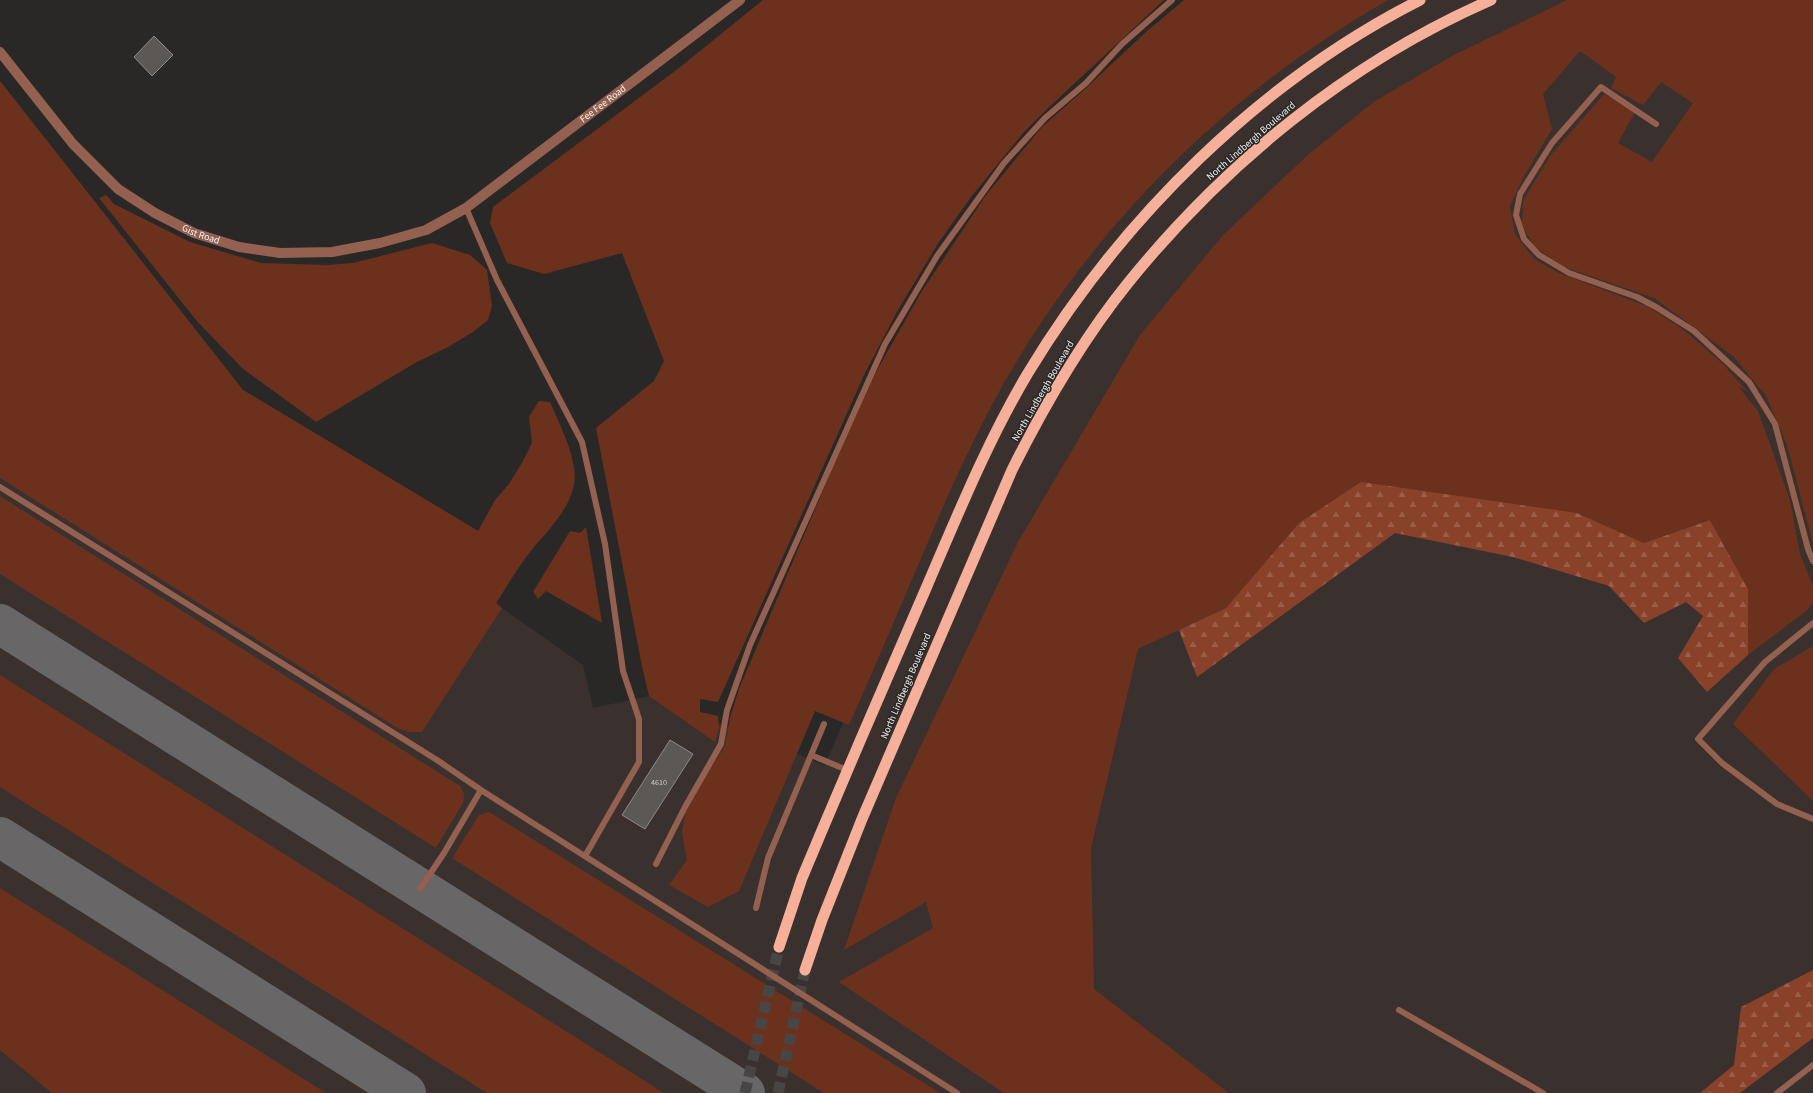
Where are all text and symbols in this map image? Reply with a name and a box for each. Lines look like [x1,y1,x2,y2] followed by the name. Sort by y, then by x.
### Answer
[577,82,629,126] street label: Fee Fee Road
[1204,98,1298,184] street label: North Lindbergh Boulevard
[179,221,222,248] street label: Gist Road
[1009,338,1077,444] street label: North Lindbergh Boulevard
[877,631,935,741] street label: North Lindbergh Boulevard
[651,777,667,788] house number: 4610

